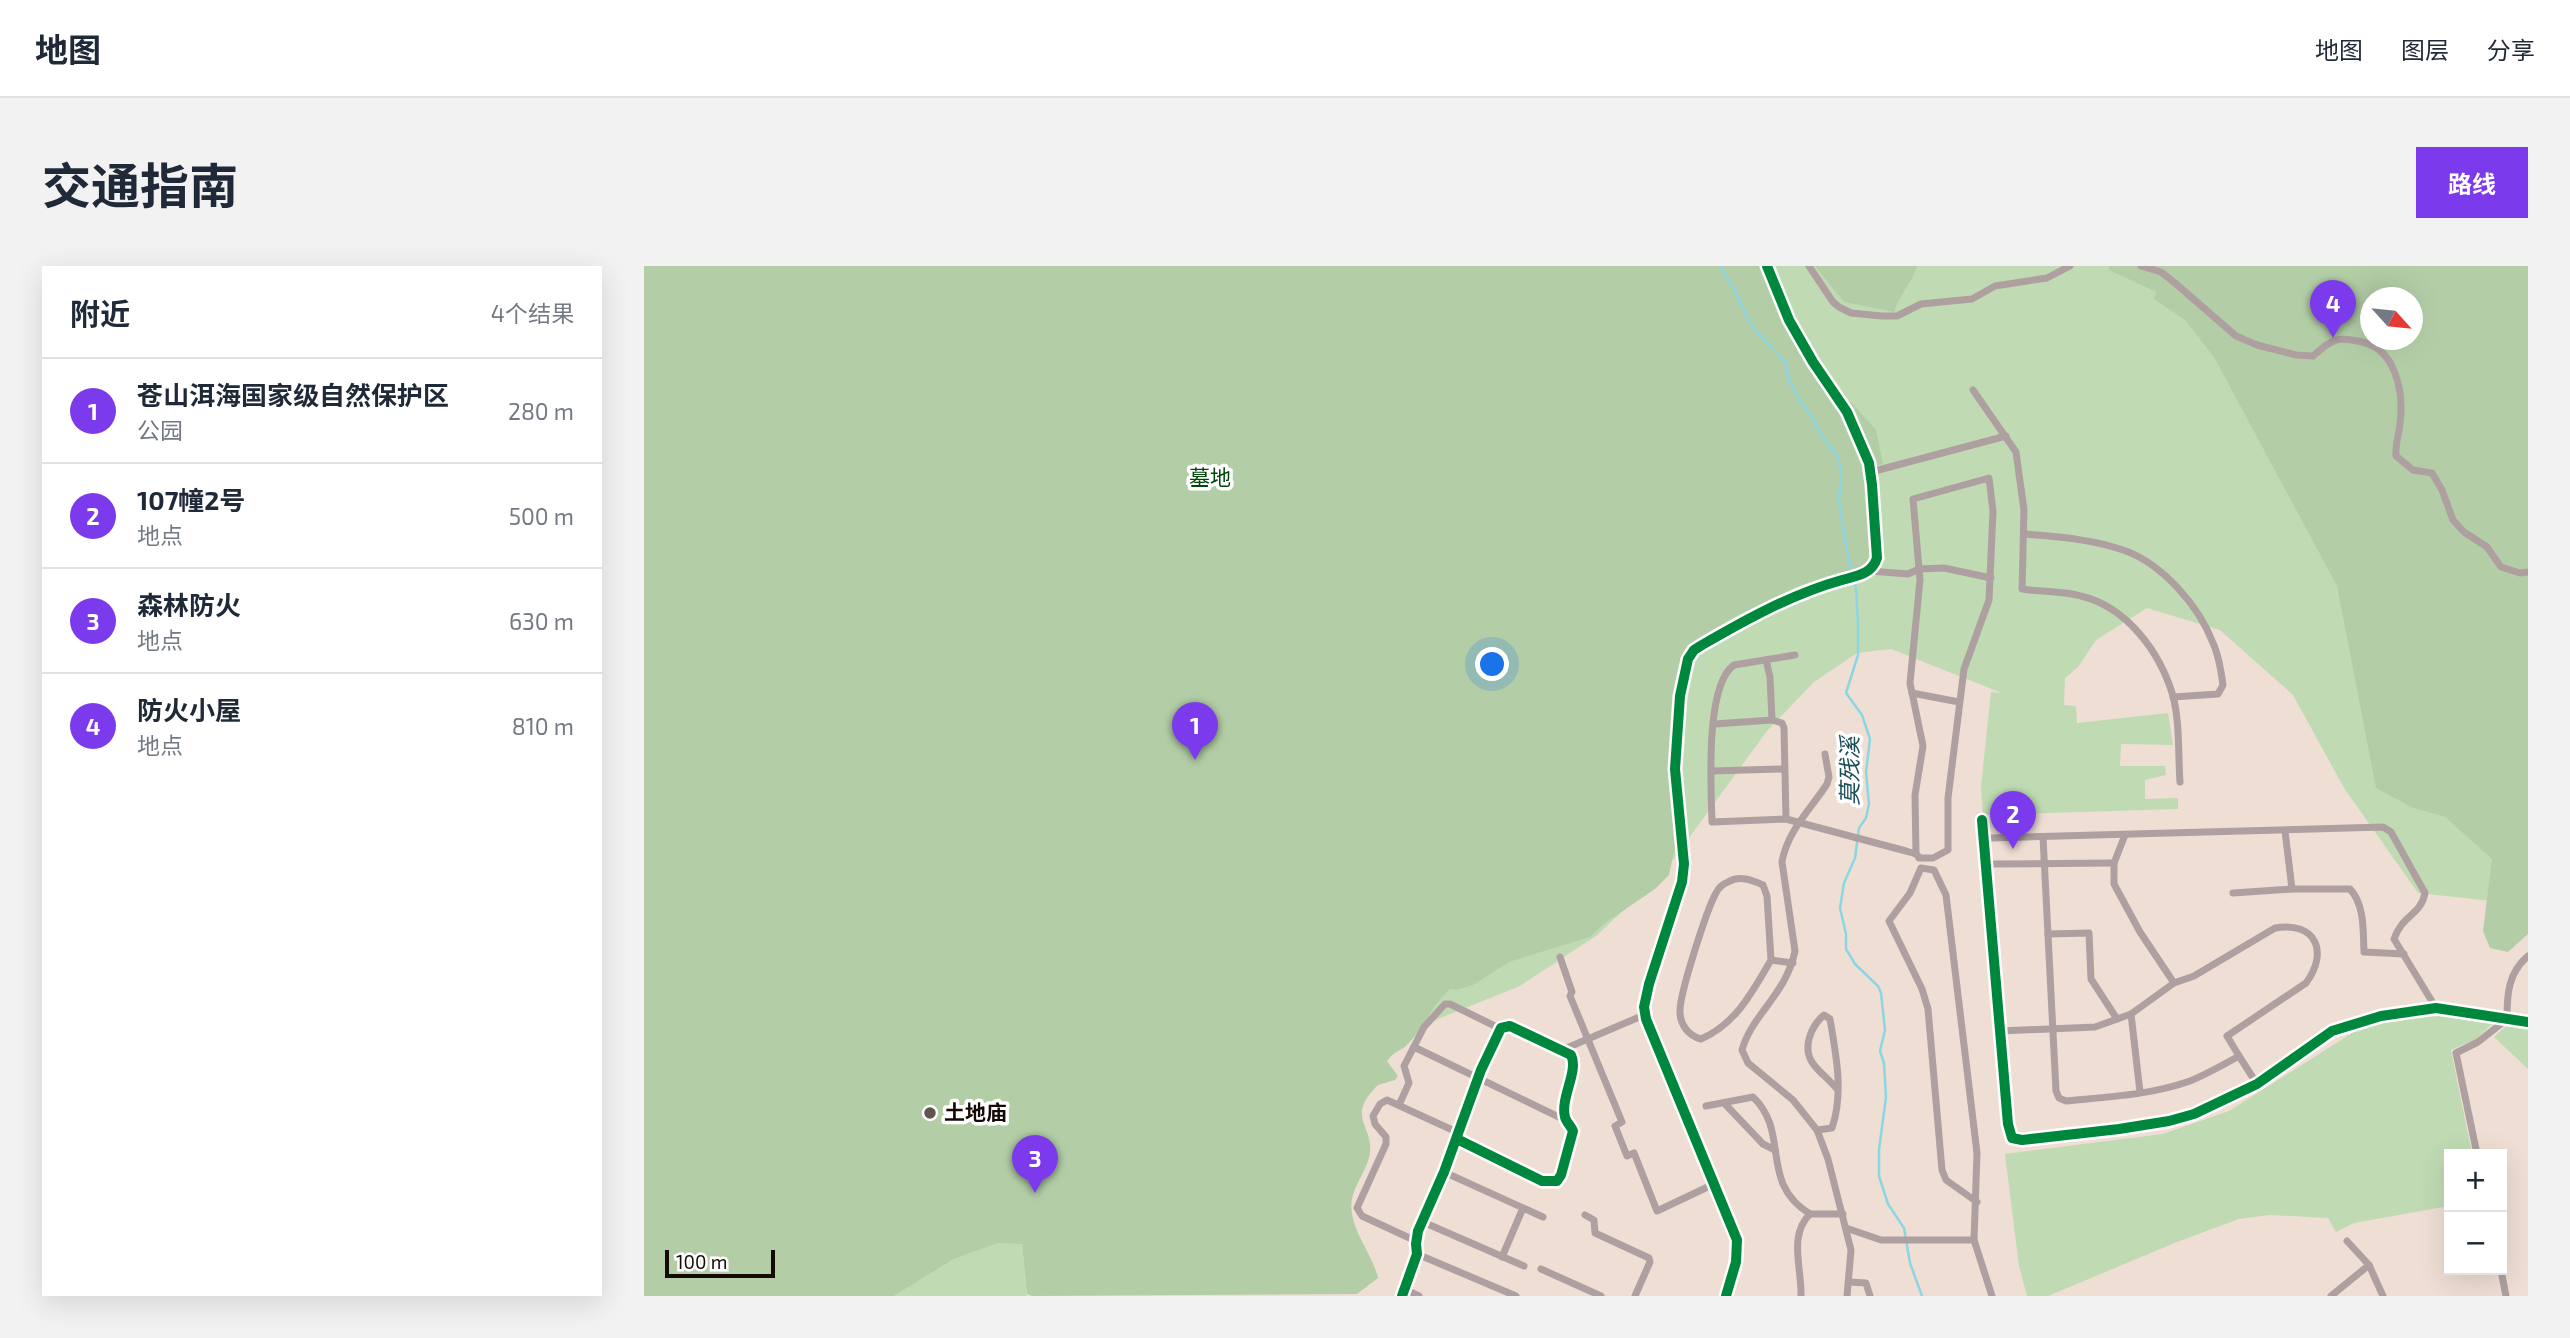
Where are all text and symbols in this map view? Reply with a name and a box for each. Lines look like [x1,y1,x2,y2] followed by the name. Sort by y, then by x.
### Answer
[35,29,101,69] text: 地图
[2315,35,2363,64] text: 地图
[2401,35,2449,64] text: 图层
[2487,35,2535,64] text: 分享
[2416,147,2528,218] button: 路线
[42,155,238,214] text: 交通指南
[2310,280,2356,338] pin: 4
[2360,287,2423,350] north arrow
[70,295,130,331] text: 附近
[491,299,574,327] text: 4个结果
[137,379,449,410] text: 苍山洱海国家级自然保护区
[88,397,98,425] text: 1
[508,397,574,425] text: 280 m
[137,416,183,444] text: 公园
[1189,464,1231,489] park label: 墓地
[137,484,245,515] text: 107幢2号
[86,502,100,530] text: 2
[509,502,574,530] text: 500 m
[137,521,183,549] text: 地点
[137,589,241,620] text: 森林防火
[86,607,100,635] text: 3
[509,607,574,635] text: 630 m
[137,626,183,654] text: 地点
[1475,647,1509,681] your location
[137,694,241,725] text: 防火小屋
[1172,702,1218,760] pin: 1
[86,712,100,740] text: 4
[512,712,574,740] text: 810 m
[137,731,183,759] text: 地点
[1835,734,1863,806] water label: 莫残溪
[1990,791,2036,849] pin: 2
[944,1099,1007,1124] place label: 土地庙
[922,1105,938,1121] marker: 土地庙
[1012,1135,1058,1193] pin: 3
[2444,1149,2507,1275] map controls
[2444,1149,2507,1212] button: +
[2444,1212,2507,1275] button: −
[665,1247,775,1279] scale bar
[676,1250,727,1273] text: 100 m

